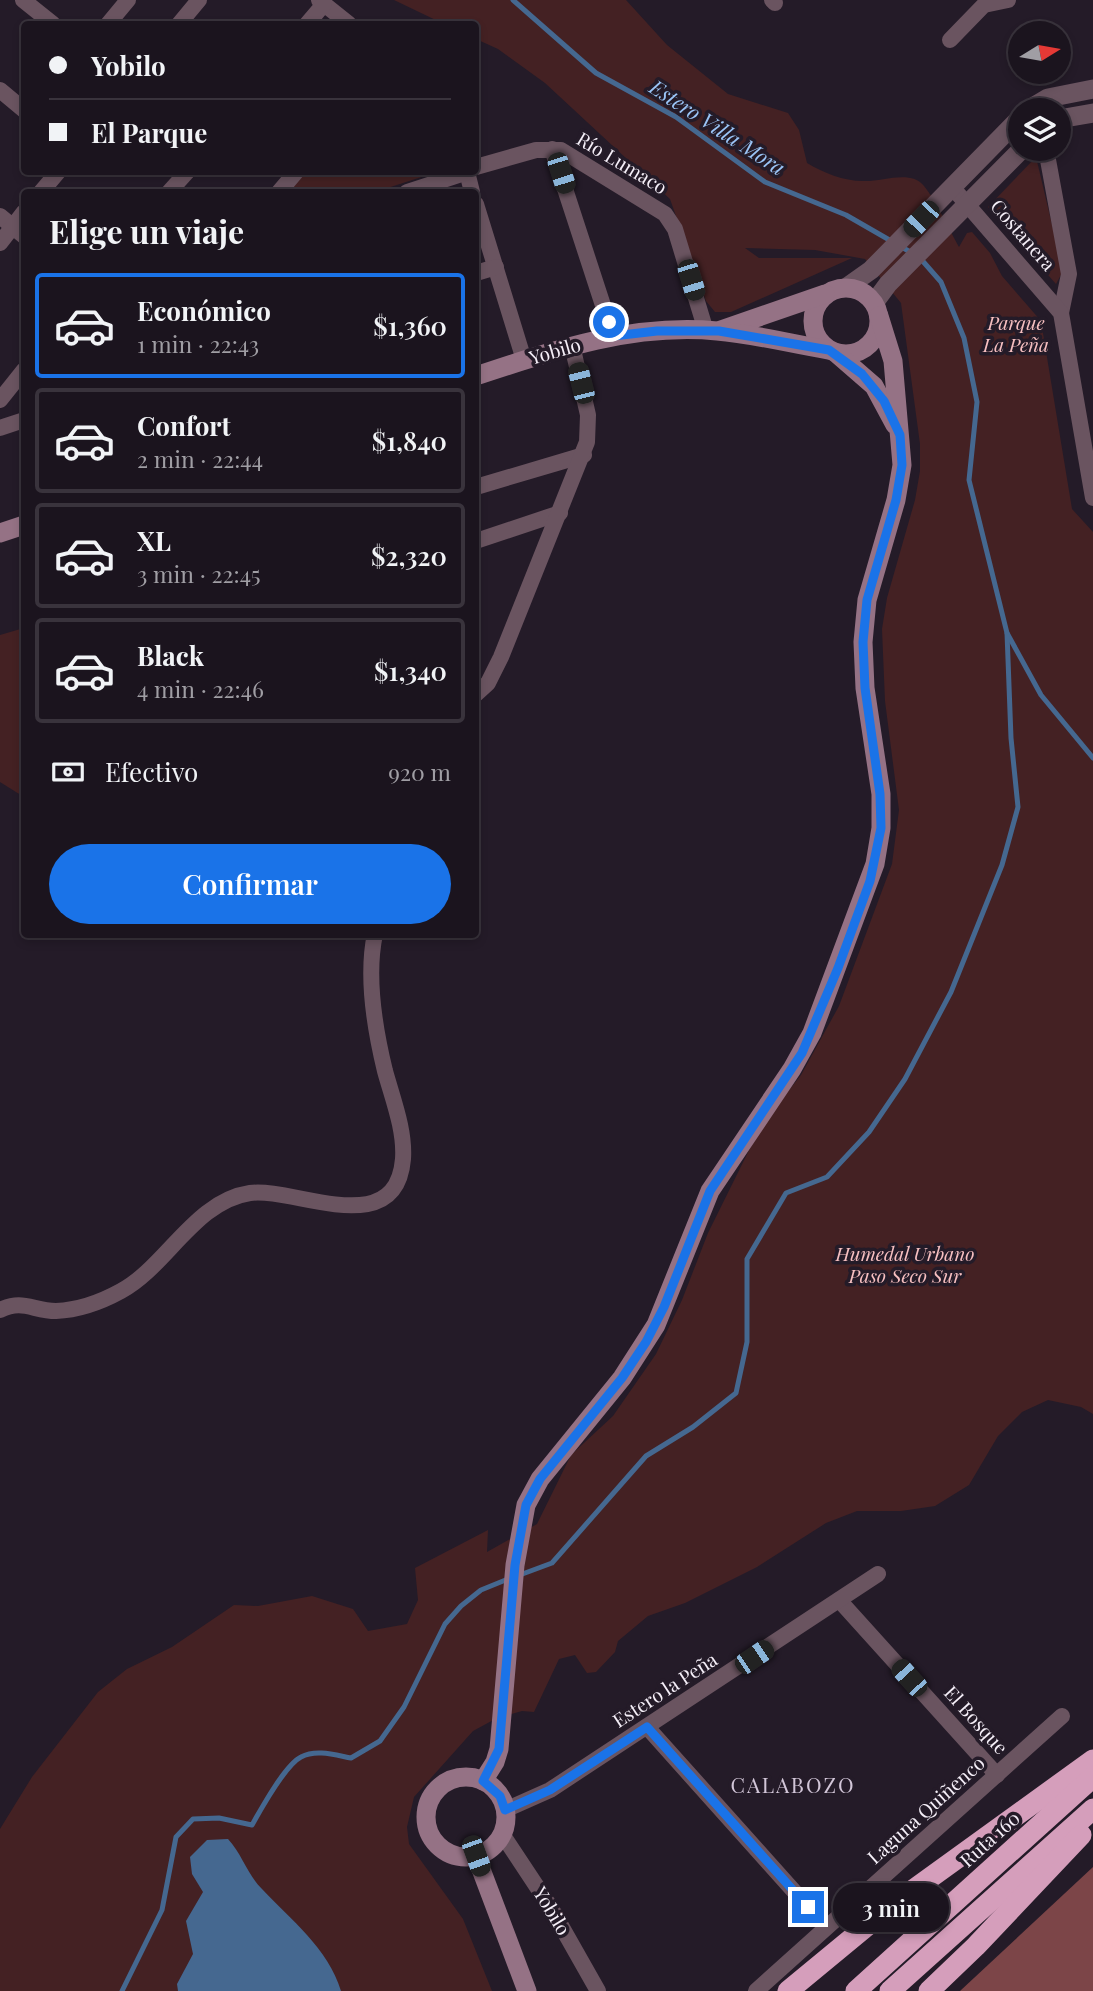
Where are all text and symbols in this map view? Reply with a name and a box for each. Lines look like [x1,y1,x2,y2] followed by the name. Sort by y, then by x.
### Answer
[1008,21,1071,84] north arrow
[1008,21,1071,161] map controls
[91,48,166,83] text: Yobilo
[644,71,791,181] water label: Estero Villa Mora
[1008,98,1071,161] button: layers
[91,115,207,150] text: El Parque
[572,125,673,199] street label: Río Lumaco
[545,150,578,196] car
[985,193,1062,276] street label: Costanera
[899,197,944,241] car
[49,209,244,252] text: Elige un viaje
[675,257,708,303] car
[137,293,271,328] text: Económico
[53,294,116,357] icon: car
[593,306,625,338] route start
[373,308,447,343] text: $1,360
[982,309,1049,357] park label: Parque La Peña
[137,328,259,359] text: 1 min · 22:43
[525,330,583,370] street label: Yobilo
[566,360,597,406] car
[137,408,231,443] text: Confort
[53,409,116,472] icon: car
[372,423,447,458] text: $1,840
[137,443,263,474] text: 2 min · 22:44
[137,523,171,558] text: XL
[53,524,116,587] icon: car
[371,538,447,573] text: $2,320
[137,558,261,589] text: 3 min · 22:45
[137,638,204,673] text: Black
[53,639,116,702] icon: car
[374,653,447,688] text: $1,340
[137,673,264,704] text: 4 min · 22:46
[49,753,87,791] icon: cash
[105,754,198,789] text: Efectivo
[388,756,451,787] text: 920 m
[49,844,451,924] button: Confirmar
[835,1240,974,1288] park label: Humedal Urbano Paso Seco Sur
[731,1637,778,1677] car
[607,1645,722,1733] street label: Estero la Peña
[888,1655,931,1701] car
[939,1679,1014,1759] street label: El Bosque
[861,1750,990,1869] street label: Laguna Quiñenco
[730,1770,856,1798] district label: CALABOZO
[954,1804,1025,1872] street label: Ruta 160
[459,1833,494,1879] car
[528,1881,577,1940] street label: Yobilo
[832,1882,948,1932] callout: 3 min
[792,1891,824,1923] route end
[862,1892,920,1923] text: 3 min

